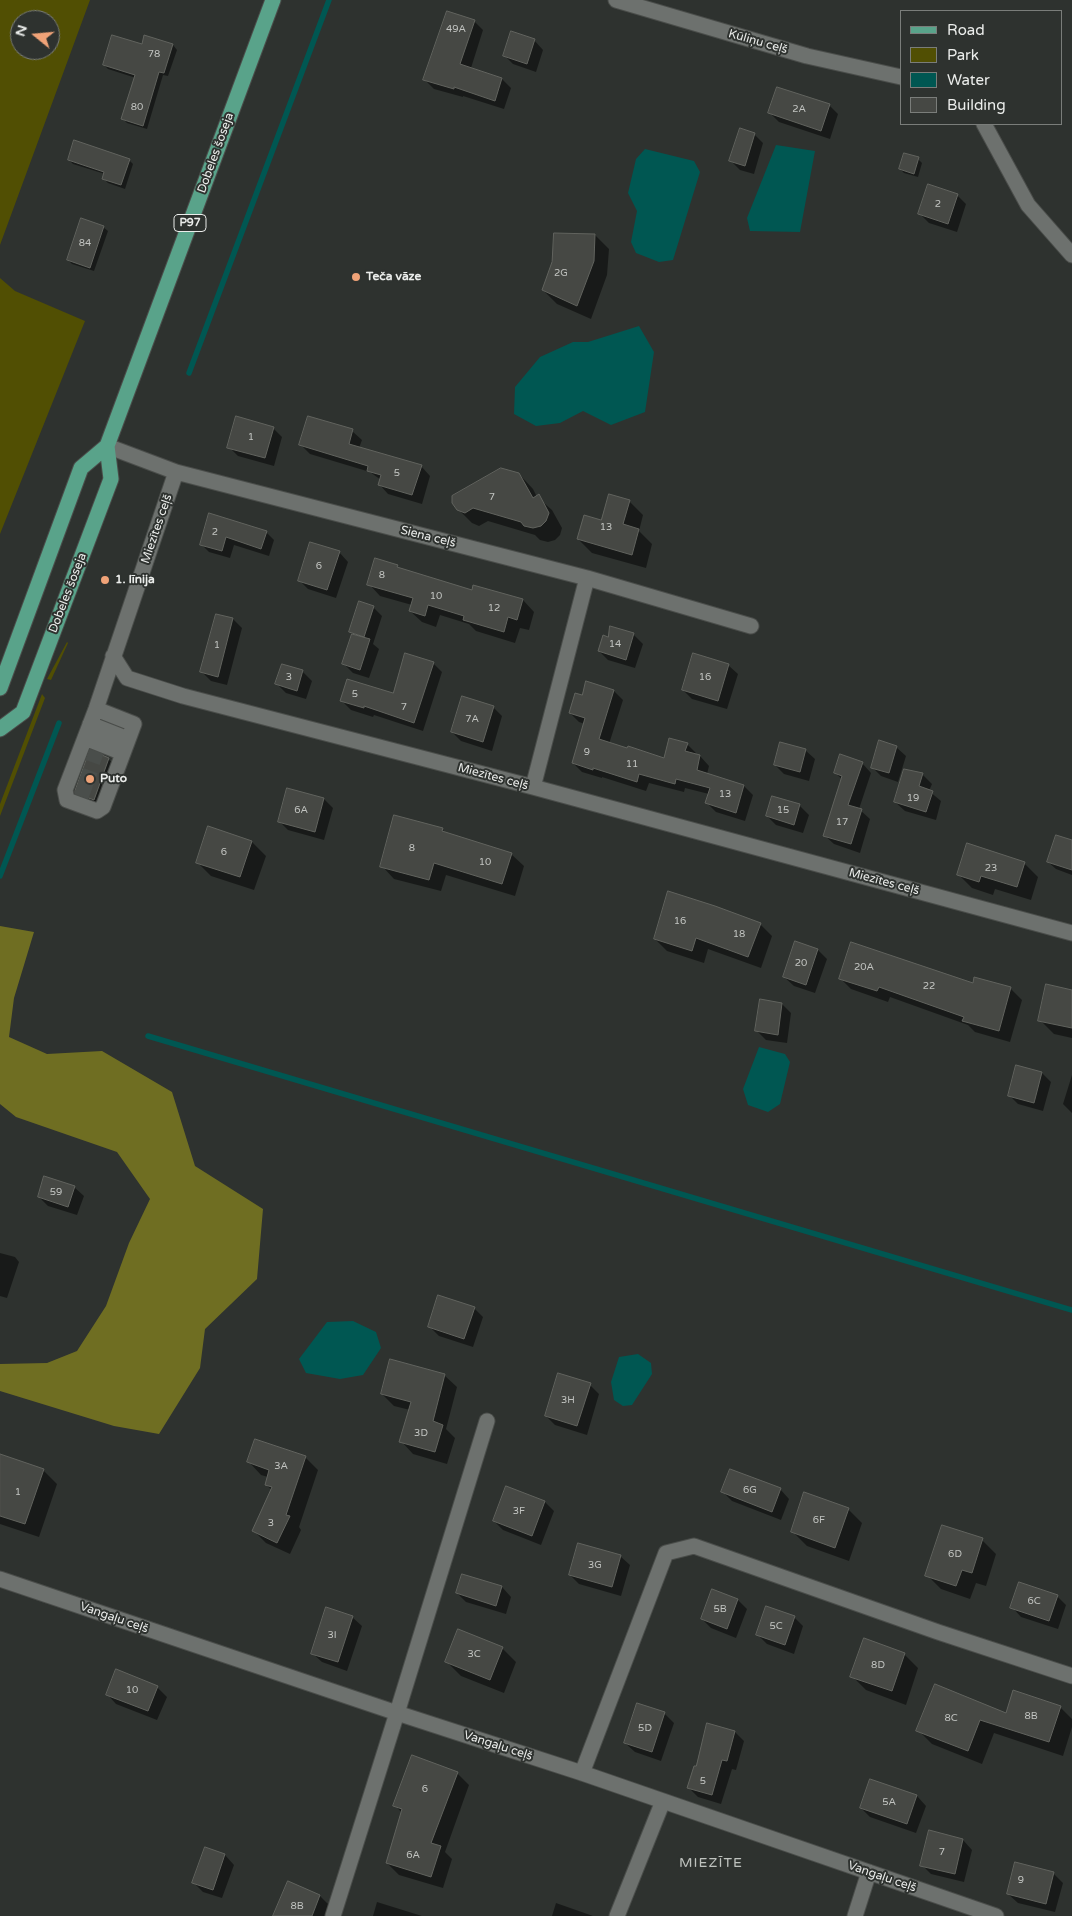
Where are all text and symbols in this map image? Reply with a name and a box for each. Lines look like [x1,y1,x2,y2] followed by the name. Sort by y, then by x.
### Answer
[10,10,60,60] north arrow
[900,10,1062,125] legend
[947,21,985,39] text: Road
[11,23,31,39] text: N
[446,23,466,35] house number: 49A
[727,27,789,57] street label: Kūliņu ceļš
[947,46,979,64] text: Park
[148,48,160,60] house number: 78
[947,71,990,89] text: Water
[947,96,1006,114] text: Building
[131,101,143,113] house number: 80
[792,103,806,115] house number: 2A
[195,111,237,195] street label: Dobeles šoseja
[935,198,941,210] house number: 2
[174,214,206,232] road number: P97
[79,237,91,249] house number: 84
[554,267,568,279] house number: 2G
[366,270,421,284] place label: Teča vāze
[350,271,362,283] marker: Teča vāze
[248,431,254,443] house number: 1
[394,467,400,479] house number: 5
[489,491,495,503] house number: 7
[138,492,176,566] street label: Miezītes ceļš
[600,521,612,533] house number: 13
[399,523,457,551] street label: Siena ceļš
[212,526,218,538] house number: 2
[46,551,90,635] street label: Dobeles šoseja
[316,560,322,572] house number: 6
[379,569,385,581] house number: 8
[115,573,155,587] place label: 1. līnija
[99,574,111,586] marker: 1. līnija
[430,590,442,602] house number: 10
[488,602,500,614] house number: 12
[609,638,621,650] house number: 14
[214,639,220,651] house number: 1
[286,671,292,683] house number: 3
[699,671,711,683] house number: 16
[352,688,358,700] house number: 5
[401,701,407,713] house number: 7
[465,713,479,725] house number: 7A
[584,746,590,758] house number: 9
[626,758,638,770] house number: 11
[456,761,530,793] street label: Miezītes ceļš
[100,772,127,786] place label: Puto
[84,773,96,785] marker: Puto
[719,788,731,800] house number: 13
[907,792,919,804] house number: 19
[294,804,308,816] house number: 6A
[777,804,789,816] house number: 15
[836,816,848,828] house number: 17
[409,842,415,854] house number: 8
[221,846,227,858] house number: 6
[479,856,491,868] house number: 10
[985,862,997,874] house number: 23
[847,866,921,898] street label: Miezītes ceļš
[674,915,686,927] house number: 16
[733,928,745,940] house number: 18
[795,957,807,969] house number: 20
[854,961,874,973] house number: 20A
[923,980,935,992] house number: 22
[50,1186,62,1198] house number: 59
[561,1394,575,1406] house number: 3H
[414,1427,428,1439] house number: 3D
[274,1460,288,1472] house number: 3A
[743,1484,757,1496] house number: 6G
[15,1486,21,1498] house number: 1
[513,1505,525,1517] house number: 3F
[813,1514,825,1526] house number: 6F
[268,1517,274,1529] house number: 3
[948,1548,962,1560] house number: 6D
[588,1559,602,1571] house number: 3G
[1027,1595,1041,1607] house number: 6C
[78,1600,150,1636] street label: Vangaļu ceļš
[713,1603,727,1615] house number: 5B
[769,1620,783,1632] house number: 5C
[327,1629,337,1641] house number: 3I
[467,1648,481,1660] house number: 3C
[871,1659,885,1671] house number: 8D
[126,1684,138,1696] house number: 10
[1024,1710,1038,1722] house number: 8B
[944,1712,958,1724] house number: 8C
[638,1722,652,1734] house number: 5D
[462,1728,534,1764] street label: Vangaļu ceļš
[700,1775,706,1787] house number: 5
[422,1783,428,1795] house number: 6
[882,1796,896,1808] house number: 5A
[939,1846,945,1858] house number: 7
[406,1849,420,1861] house number: 6A
[678,1855,744,1871] district label: MIEZĪTE
[846,1859,918,1895] street label: Vangaļu ceļš
[1018,1874,1024,1886] house number: 9
[290,1900,304,1912] house number: 8B

